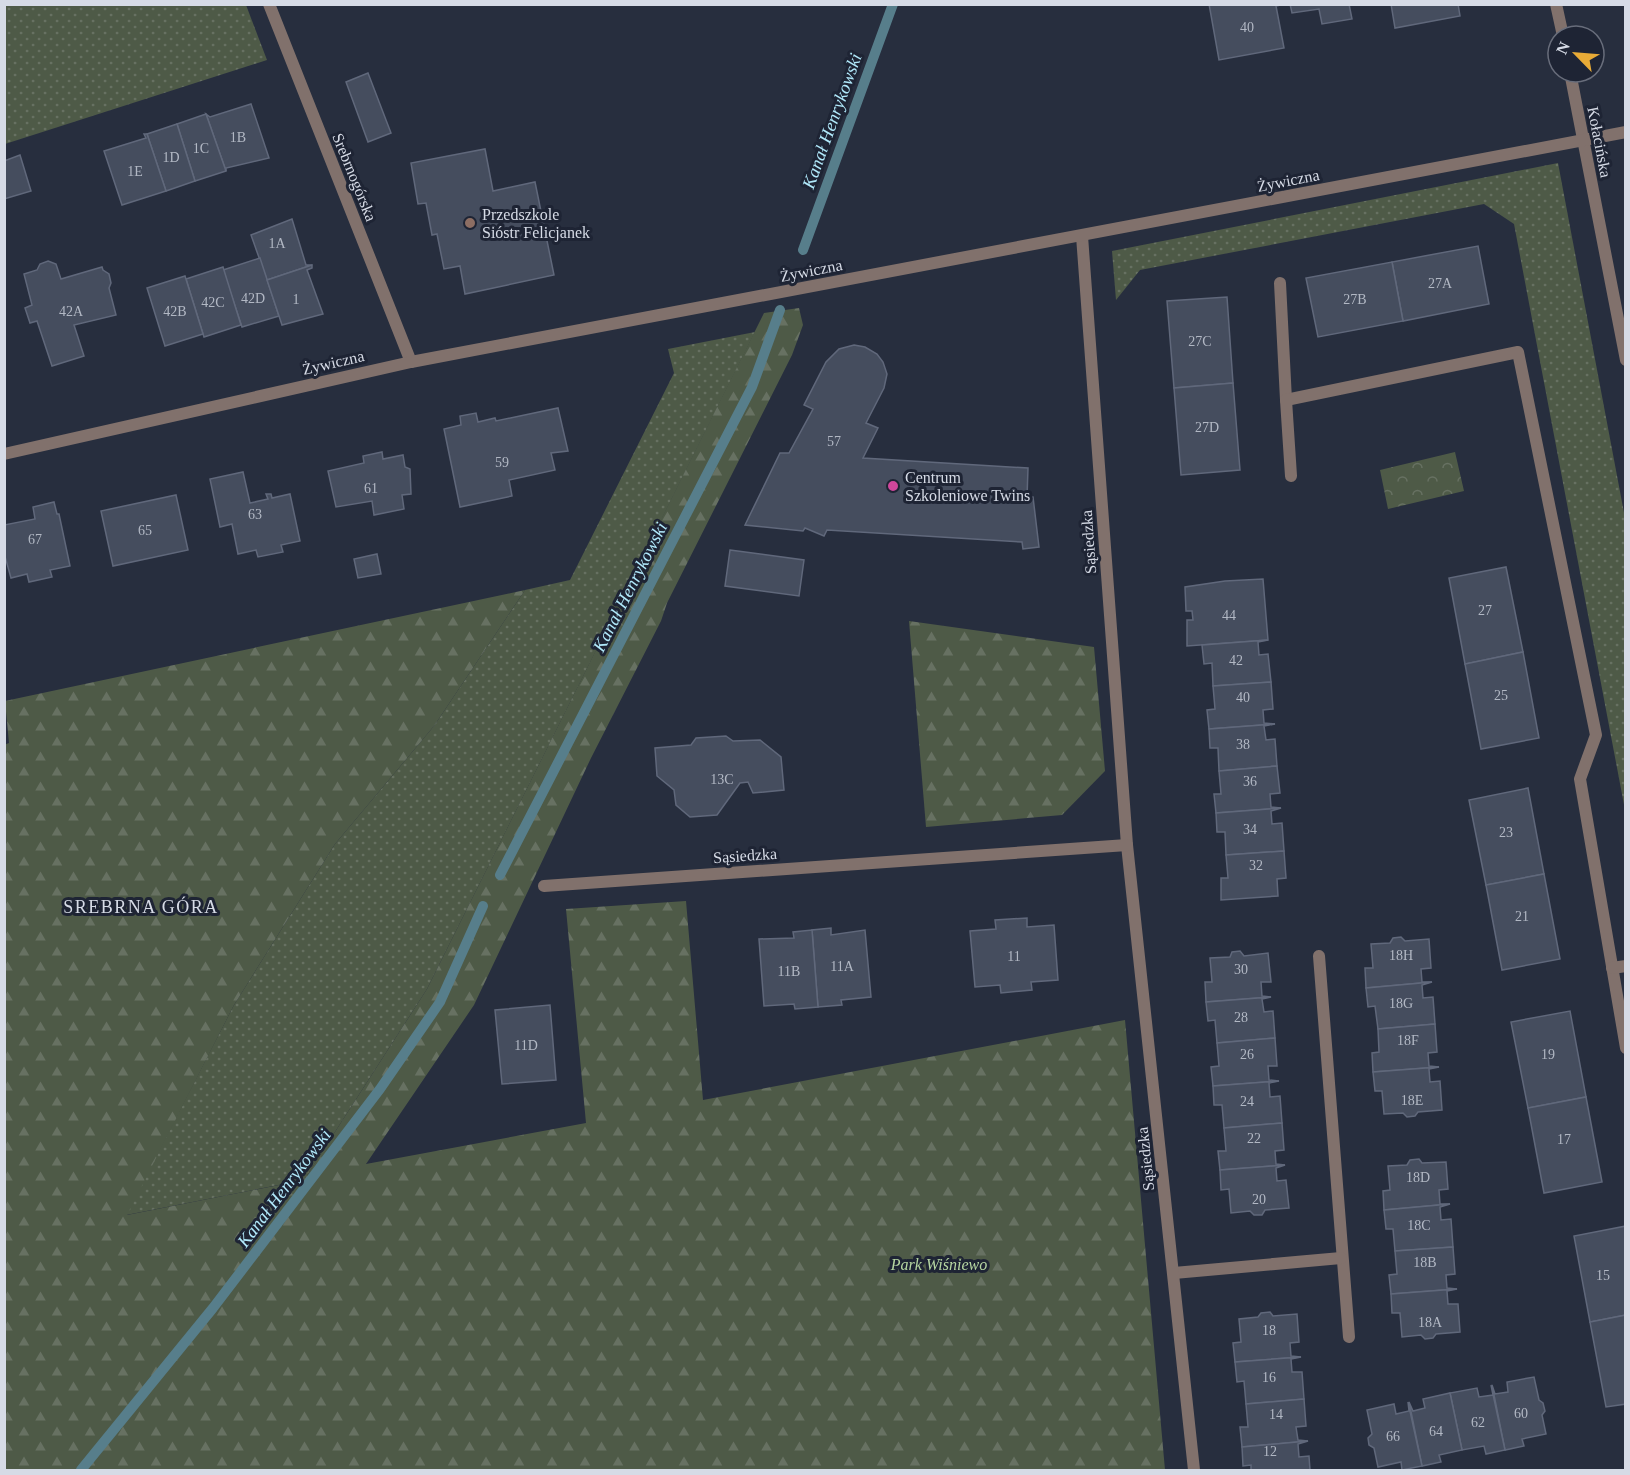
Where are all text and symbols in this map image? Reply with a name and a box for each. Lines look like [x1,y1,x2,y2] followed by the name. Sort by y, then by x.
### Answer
[1240,20,1254,35] house number: 40
[1546,24,1606,84] north arrow
[1553,39,1573,57] text: N
[798,51,866,192] water label: Kanał Henrykowski
[1584,105,1615,179] street label: Kołacińska
[230,130,246,145] house number: 1B
[328,131,380,224] street label: Srebrnogórska
[193,141,209,156] house number: 1C
[162,150,180,165] house number: 1D
[127,164,143,179] house number: 1E
[1256,166,1321,196] street label: Żywiczna
[482,206,590,242] place label: Przedszkole Sióstr Felicjanek
[463,216,477,230] marker: Przedszkole Sióstr Felicjanek
[268,236,286,251] house number: 1A
[779,256,844,286] street label: Żywiczna
[1428,276,1453,291] house number: 27A
[241,291,265,306] house number: 42D
[293,292,300,307] house number: 1
[1343,292,1367,307] house number: 27B
[201,295,225,310] house number: 42C
[59,304,84,319] house number: 42A
[163,304,187,319] house number: 42B
[1188,334,1212,349] house number: 27C
[300,347,366,379] street label: Żywiczna
[1195,420,1219,435] house number: 27D
[827,434,841,449] house number: 57
[495,455,509,470] house number: 59
[905,469,1030,504] place label: Centrum Szkoleniowe Twins
[886,479,900,493] marker: Centrum Szkoleniowe Twins
[364,481,378,496] house number: 61
[248,507,262,522] house number: 63
[1078,509,1100,574] street label: Sąsiedzka
[588,519,671,656] water label: Kanał Henrykowski
[138,523,152,538] house number: 65
[28,532,42,547] house number: 67
[1478,603,1492,618] house number: 27
[1222,608,1236,623] house number: 44
[1229,653,1243,668] house number: 42
[1494,688,1508,703] house number: 25
[1236,690,1250,705] house number: 40
[1236,737,1250,752] house number: 38
[710,772,734,787] house number: 13C
[1243,774,1257,789] house number: 36
[1243,822,1257,837] house number: 34
[1499,825,1513,840] house number: 23
[713,845,778,867] street label: Sąsiedzka
[1249,858,1263,873] house number: 32
[63,896,219,917] district label: SREBRNA GÓRA
[1515,909,1529,924] house number: 21
[1389,948,1413,963] house number: 18H
[1007,949,1021,964] house number: 11
[830,959,855,974] house number: 11A
[1234,962,1248,977] house number: 30
[778,964,800,979] house number: 11B
[1389,996,1413,1011] house number: 18G
[1234,1010,1248,1025] house number: 28
[1397,1033,1419,1048] house number: 18F
[514,1038,538,1053] house number: 11D
[1240,1047,1254,1062] house number: 26
[1541,1047,1555,1062] house number: 19
[1401,1093,1423,1108] house number: 18E
[1240,1094,1254,1109] house number: 24
[233,1125,335,1252] water label: Kanał Henrykowski
[1134,1126,1158,1192] street label: Sąsiedzka
[1247,1131,1261,1146] house number: 22
[1557,1132,1571,1147] house number: 17
[1406,1170,1430,1185] house number: 18D
[1252,1192,1266,1207] house number: 20
[1407,1218,1431,1233] house number: 18C
[1413,1255,1437,1270] house number: 18B
[890,1256,987,1273] park label: Park Wiśniewo
[1596,1268,1610,1283] house number: 15
[1418,1315,1443,1330] house number: 18A
[1262,1323,1276,1338] house number: 18
[1262,1370,1276,1385] house number: 16
[1514,1406,1528,1421] house number: 60
[1269,1407,1283,1422] house number: 14
[1471,1415,1485,1430] house number: 62
[1429,1424,1443,1439] house number: 64
[1386,1429,1400,1444] house number: 66
[1263,1444,1277,1459] house number: 12

